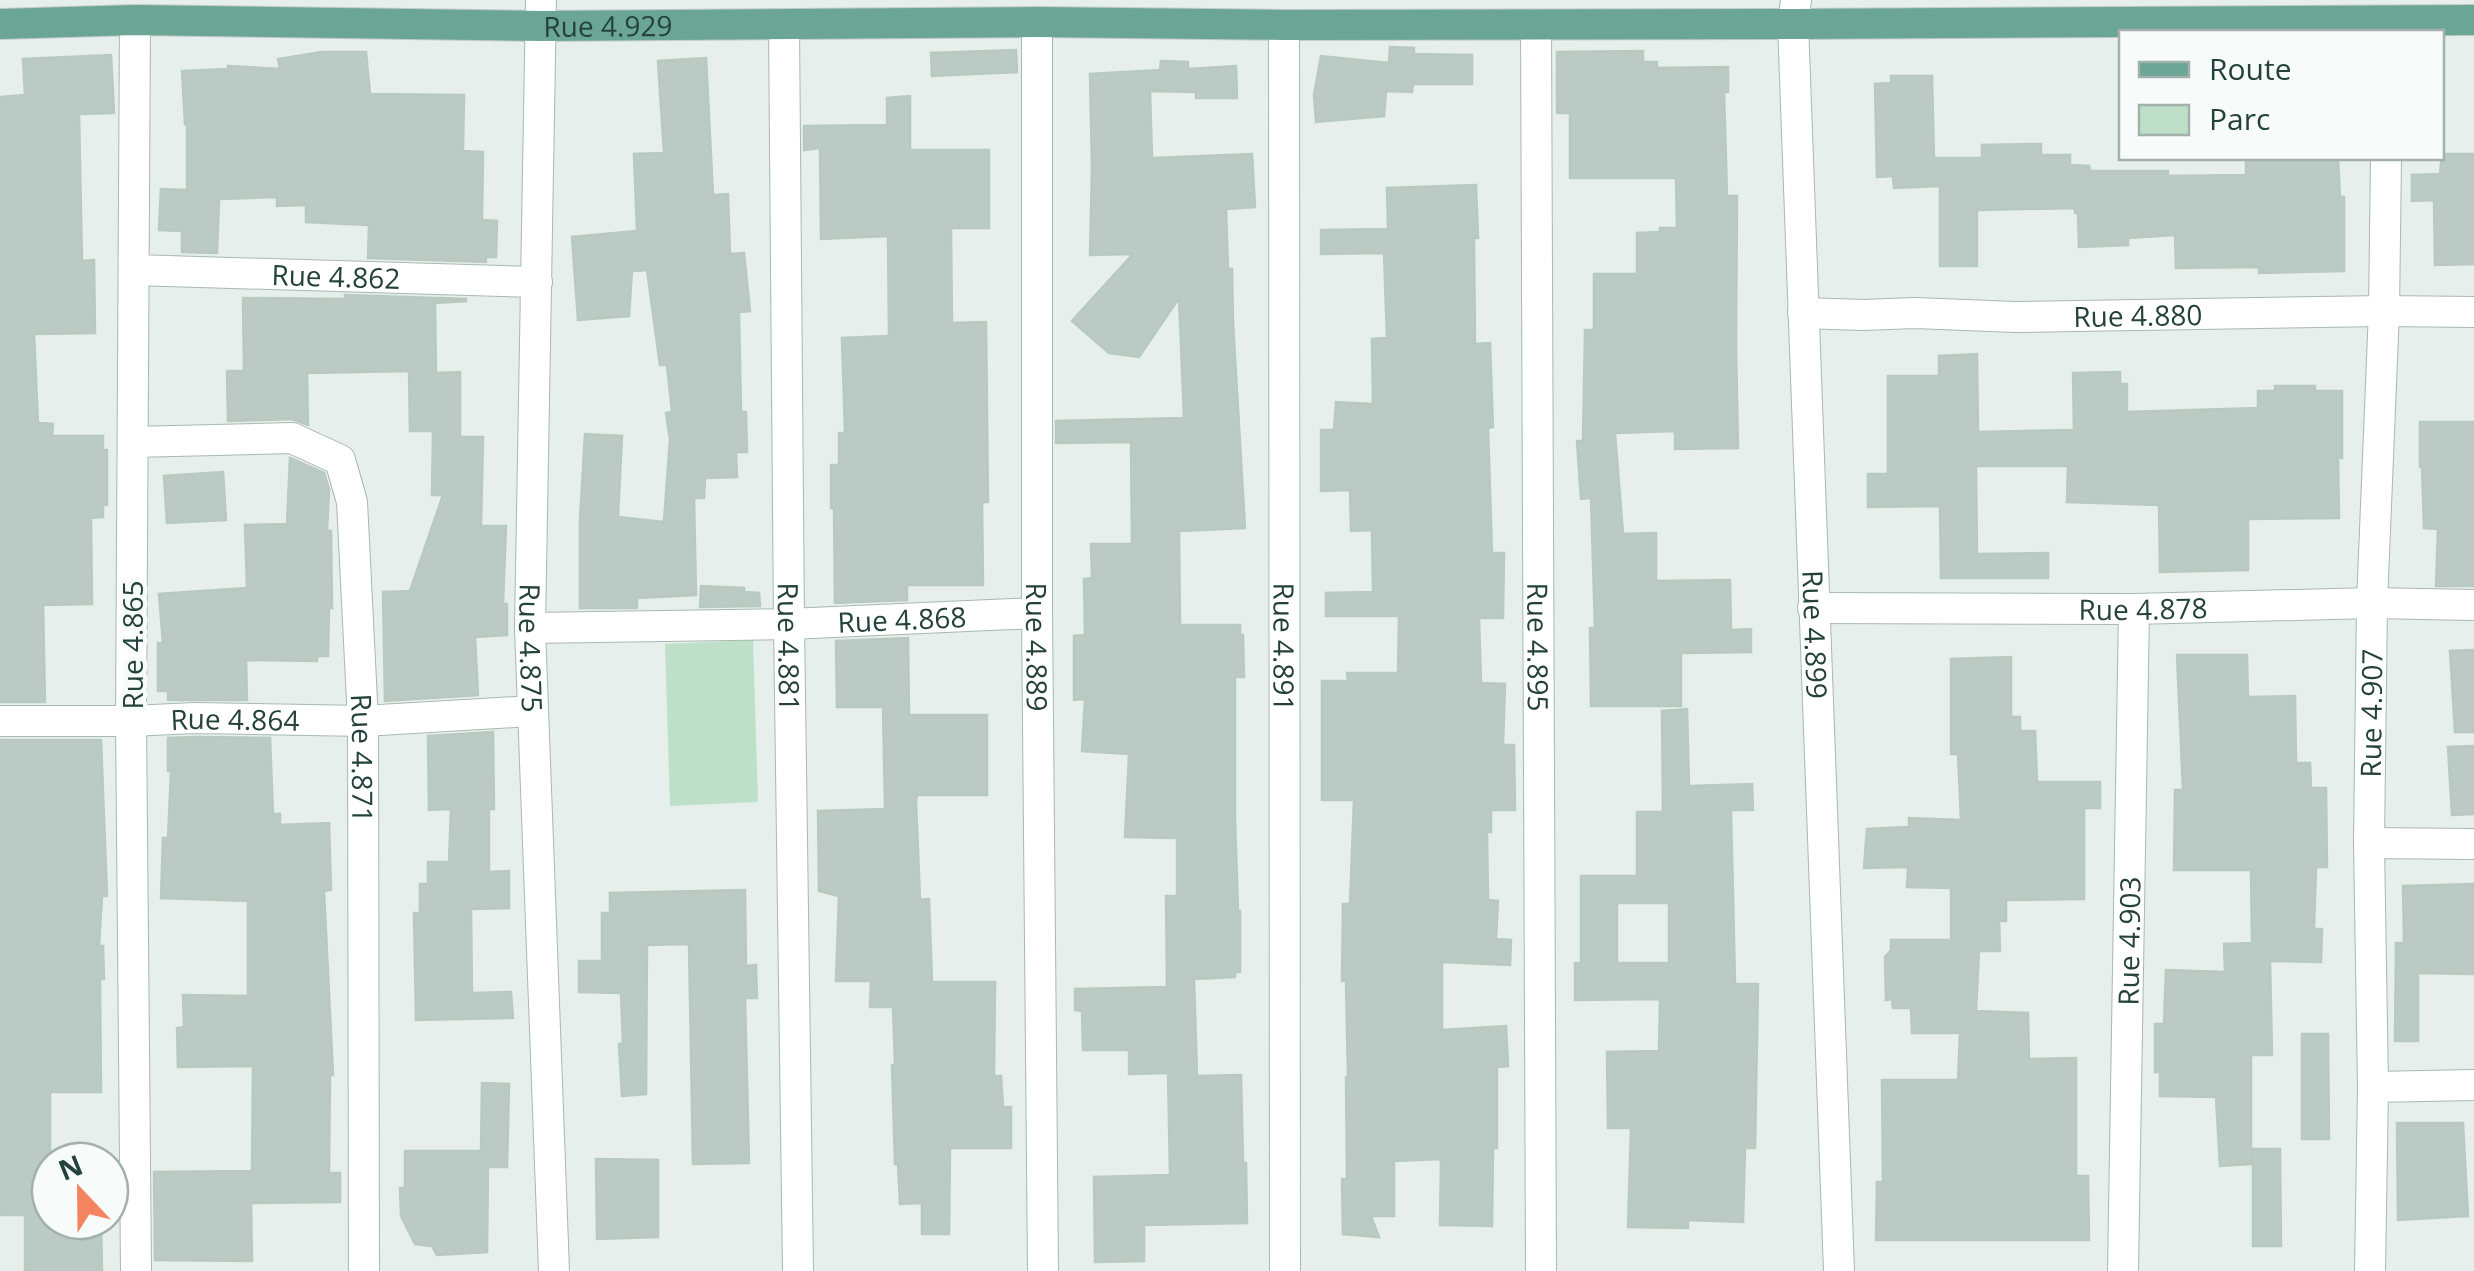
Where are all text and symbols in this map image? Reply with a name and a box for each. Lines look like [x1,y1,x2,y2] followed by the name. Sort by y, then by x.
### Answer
[543,6,672,45] street label: Rue 4.929
[2119,30,2444,160] legend
[2209,48,2292,89] text: Route
[2209,98,2270,139] text: Parc
[271,255,401,297] street label: Rue 4.862
[2073,295,2203,335] street label: Rue 4.880
[1794,569,1837,699] street label: Rue 4.899
[113,581,151,709] street label: Rue 4.865
[770,582,809,712] street label: Rue 4.881
[1519,582,1558,712] street label: Rue 4.895
[511,583,552,713] street label: Rue 4.875
[1018,583,1057,712] street label: Rue 4.889
[1265,583,1304,711] street label: Rue 4.891
[2078,588,2208,628] street label: Rue 4.878
[837,597,967,641] street label: Rue 4.868
[2351,648,2390,778] street label: Rue 4.907
[343,693,382,823] street label: Rue 4.871
[170,699,300,739] street label: Rue 4.864
[2108,876,2149,1006] street label: Rue 4.903
[30,1141,130,1241] north arrow
[53,1145,88,1189] text: N

